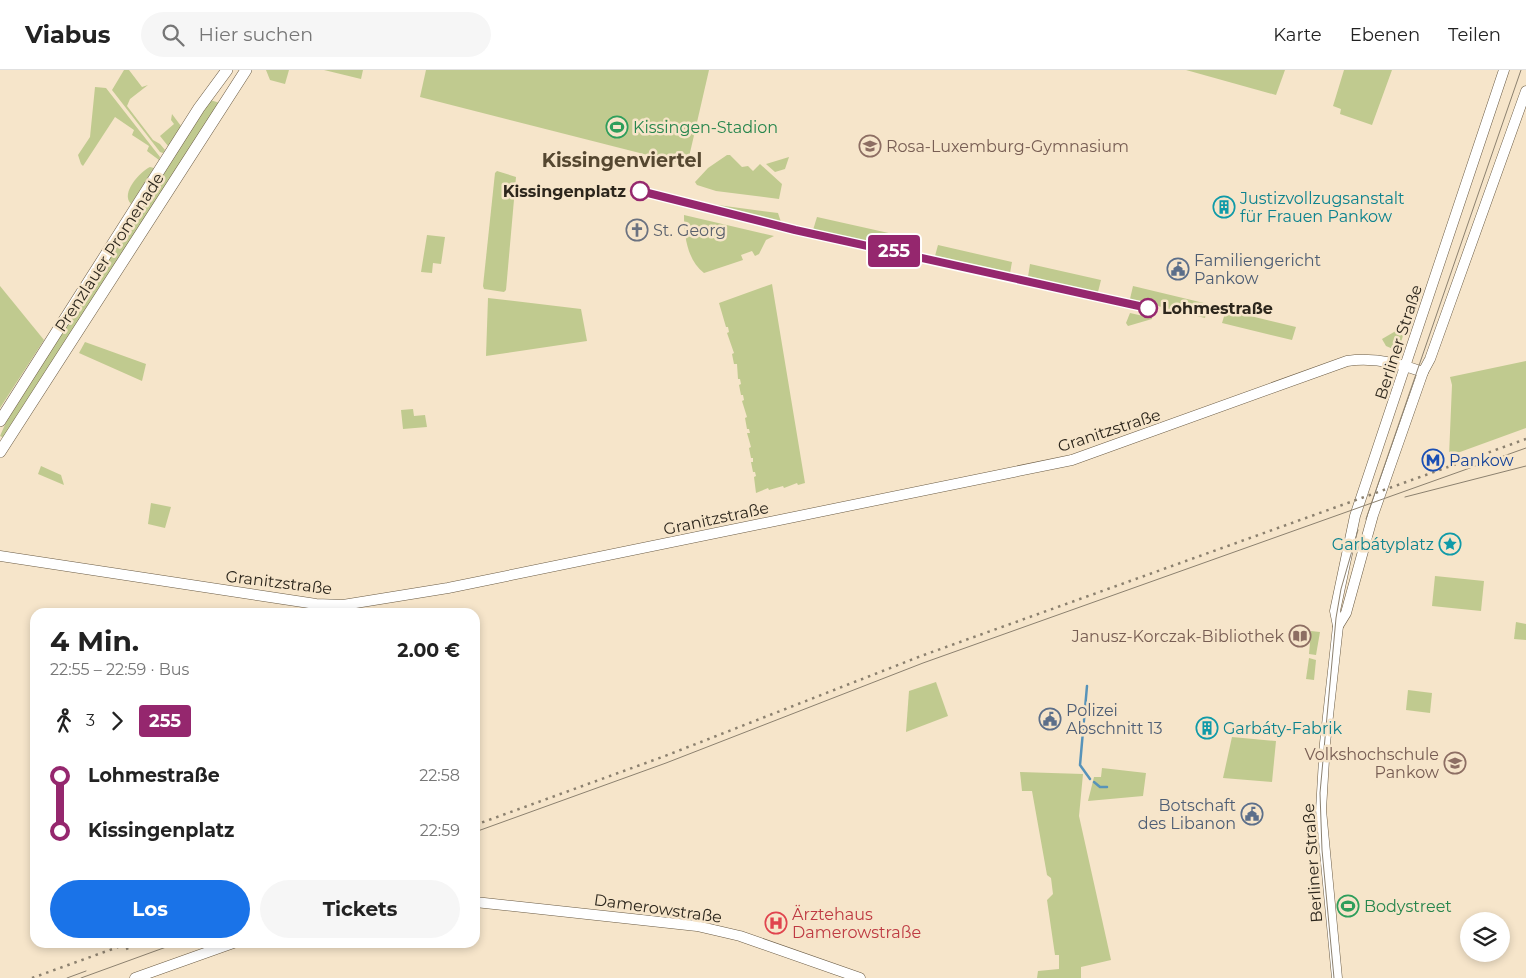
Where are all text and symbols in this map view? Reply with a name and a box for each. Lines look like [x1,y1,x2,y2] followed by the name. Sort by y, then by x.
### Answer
[141,12,491,57] search box
[25,20,111,49] text: Viabus
[159,21,187,49] icon: search
[199,23,313,46] text: Hier suchen
[1273,24,1322,46] text: Karte
[1350,24,1420,46] text: Ebenen
[1448,24,1501,46] text: Teilen
[605,115,629,139] sports icon: Kissingen-Stadion
[633,118,778,137] place label: Kissingen-Stadion
[858,134,882,158] school or university icon: Rosa-Luxemburg-Gymnasium
[886,137,1129,156] place label: Rosa-Luxemburg-Gymnasium
[542,149,702,172] district label: Kissingenviertel
[51,169,168,335] street label: Prenzlauer Promenade
[630,181,650,201] marker: Kissingenplatz
[503,182,626,201] place label: Kissingenplatz
[1239,189,1405,226] place label: Justizvollzugsanstalt für Frauen Pankow
[1212,195,1236,219] building icon: Justizvollzugsanstalt für Frauen Pankow
[625,218,649,242] church icon: St. Georg
[653,221,726,240] place label: St. Georg
[865,235,923,267] line badge: 255
[878,240,910,262] text: 255
[1194,251,1322,288] place label: Familiengericht Pankow
[1166,257,1190,281] public building icon: Familiengericht Pankow
[1371,282,1426,402] street label: Berliner Straße
[1138,298,1158,318] marker: Lohmestraße
[1162,299,1273,318] place label: Lohmestraße
[1055,405,1163,456] street label: Granitzstraße
[1421,448,1445,472] metro station icon: Pankow
[1449,451,1514,470] place label: Pankow
[662,498,770,539] street label: Granitzstraße
[1438,532,1462,556] place icon: Garbátyplatz
[1332,535,1434,554] place label: Garbátyplatz
[225,567,333,598] street label: Granitzstraße
[50,624,139,658] text: 4 Min.
[1288,624,1312,648] library icon: Janusz-Korczak-Bibliothek
[1071,627,1284,646] place label: Janusz-Korczak-Bibliothek
[397,639,460,662] text: 2.00 €
[50,660,189,679] text: 22:55 – 22:59 · Bus
[1066,701,1163,738] place label: Polizei Abschnitt 13
[50,707,78,735] icon: walk
[103,707,131,735] icon: forward
[1038,707,1062,731] public building icon: Polizei Abschnitt 13
[149,710,181,732] text: 255
[86,711,95,730] text: 3
[1195,716,1219,740] building icon: Garbáty-Fabrik
[1223,719,1343,738] place label: Garbáty-Fabrik
[1304,745,1439,782] place label: Volkshochschule Pankow
[1443,751,1467,775] school or university icon: Volkshochschule Pankow
[88,764,220,787] text: Lohmestraße
[419,766,460,785] text: 22:58
[1138,796,1236,833] place label: Botschaft des Libanon
[1240,802,1264,826] public building icon: Botschaft des Libanon
[1299,803,1326,923] street label: Berliner Straße
[88,819,234,842] text: Kissingenplatz
[420,821,460,840] text: 22:59
[50,880,250,938] button: Los
[260,880,460,938] button: Tickets
[593,890,723,927] street label: Damerowstraße
[1336,894,1360,918] sports icon: Bodystreet
[1364,897,1452,916] place label: Bodystreet
[792,904,921,942] place label: Ärztehaus Damerowstraße
[764,911,788,935] hospital icon: Ärztehaus Damerowstraße
[1460,912,1510,962] map controls
[1460,912,1510,962] button: layers

